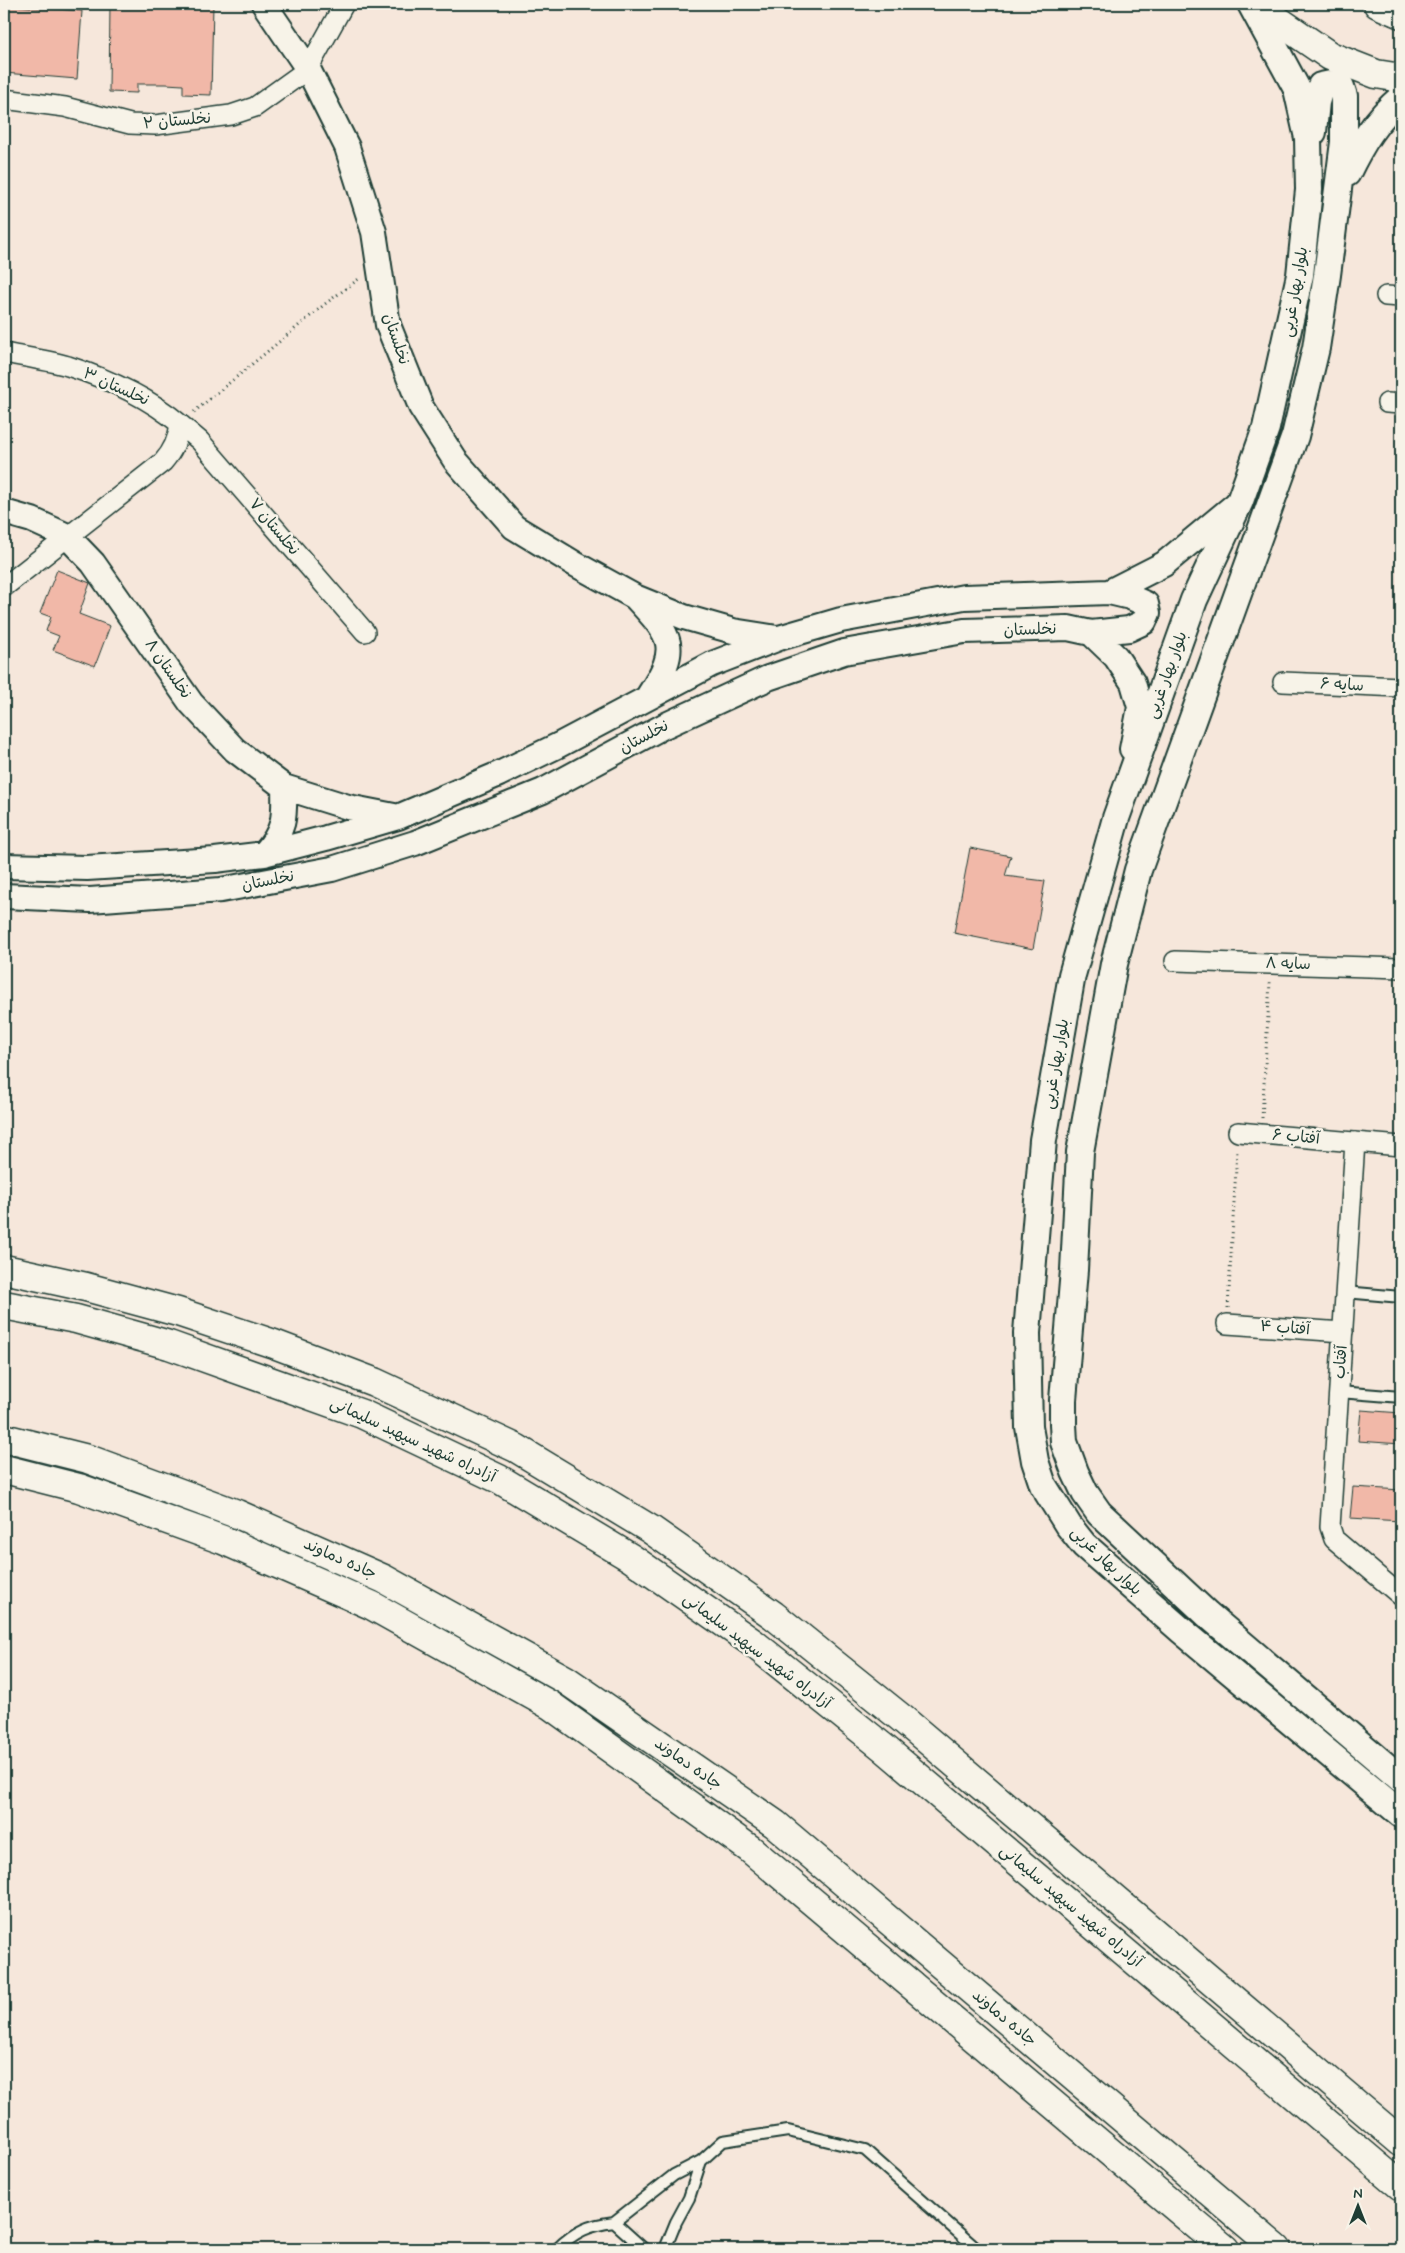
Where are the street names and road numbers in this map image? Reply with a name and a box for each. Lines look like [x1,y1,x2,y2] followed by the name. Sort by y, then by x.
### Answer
[142,108,212,134] street label: نخلستان ۲
[1277,245,1313,339] street label: بلوار بهار غربی
[377,310,415,368] street label: نخلستان
[80,363,152,411] street label: نخلستان ۳
[244,494,304,560] street label: نخلستان ۷
[1003,619,1057,641] street label: نخلستان
[1142,628,1192,722] street label: بلوار بهار غربی
[140,635,196,703] street label: نخلستان ۸
[1320,673,1364,697] street label: سایه ۶
[616,715,672,759] street label: نخلستان
[240,866,296,896] street label: نخلستان
[1265,953,1311,975] street label: سایه ۸
[1038,1017,1074,1111] street label: بلوار بهار غربی
[1271,1124,1322,1150] street label: آفتاب ۶
[1259,1316,1312,1340] street label: آفتاب ۴
[1329,1343,1353,1380] street label: آفتاب
[327,1392,500,1488] street label: آزادراه شهید سپهبد سلیمانی
[1066,1522,1146,1600] street label: بلوار بهار غربی
[300,1534,380,1584] street label: جاده دماوند
[679,1588,836,1714] street label: آزادراه شهید سپهبد سلیمانی
[650,1733,726,1795] street label: جاده دماوند
[995,1840,1148,1973] street label: آزادراه شهید سپهبد سلیمانی
[967,1985,1041,2051] street label: جاده دماوند

